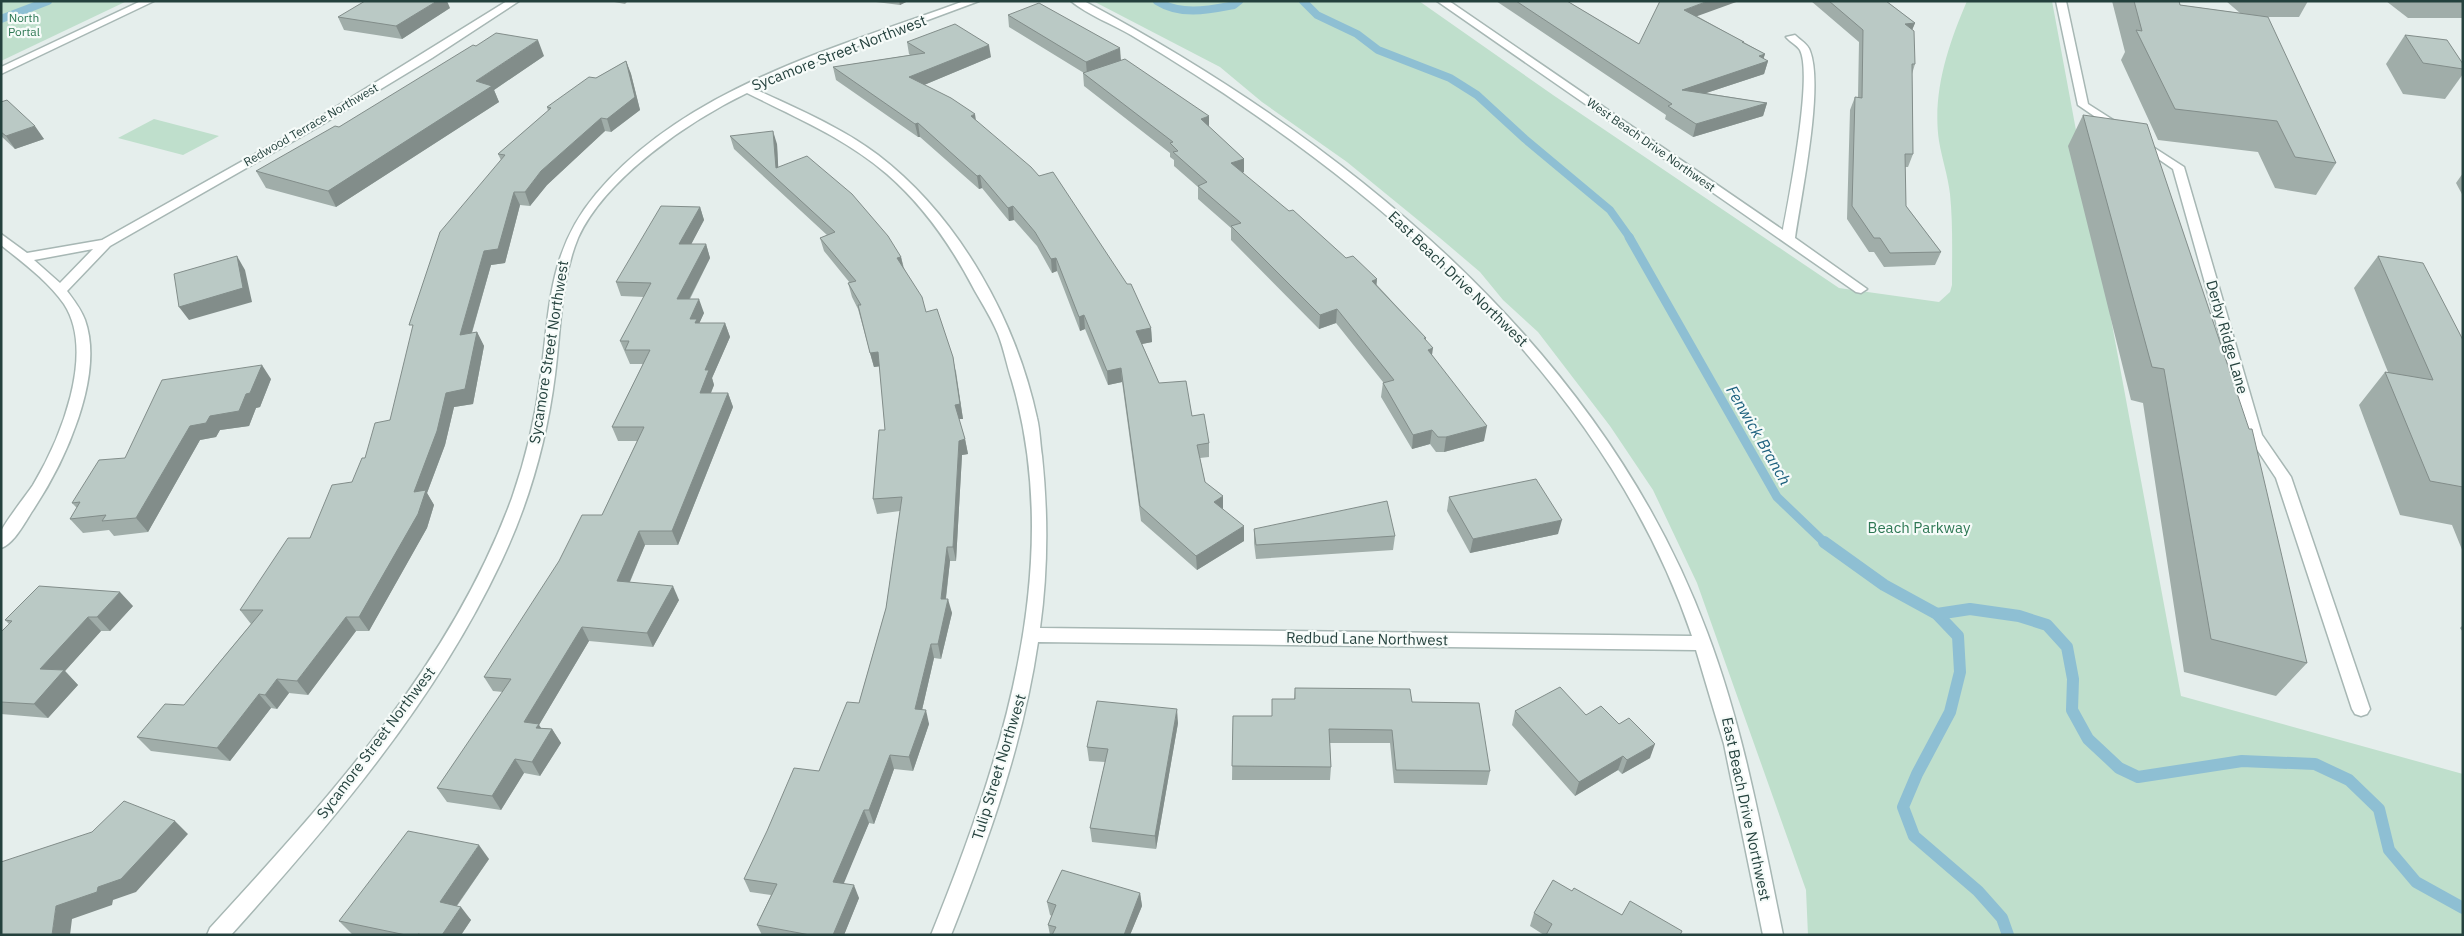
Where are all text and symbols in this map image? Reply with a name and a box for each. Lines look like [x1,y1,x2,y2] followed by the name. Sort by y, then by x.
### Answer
[8,10,40,39] park label: North Portal
[749,10,929,95] street label: Sycamore Street Northwest
[241,80,381,169] street label: Redwood Terrace Northwest
[1584,94,1718,195] street label: West Beach Drive Northwest
[1384,207,1532,350] street label: East Beach Drive Northwest
[525,259,572,445] street label: Sycamore Street Northwest
[2202,278,2253,396] street label: Derby Ridge Lane
[1722,381,1796,489] water label: Fenwick Branch
[1868,518,1971,537] park label: Beach Parkway
[1286,628,1448,649] street label: Redbud Lane Northwest
[312,663,439,822] street label: Sycamore Street Northwest
[967,692,1030,842] street label: Tulip Street Northwest
[1718,715,1775,902] street label: East Beach Drive Northwest

